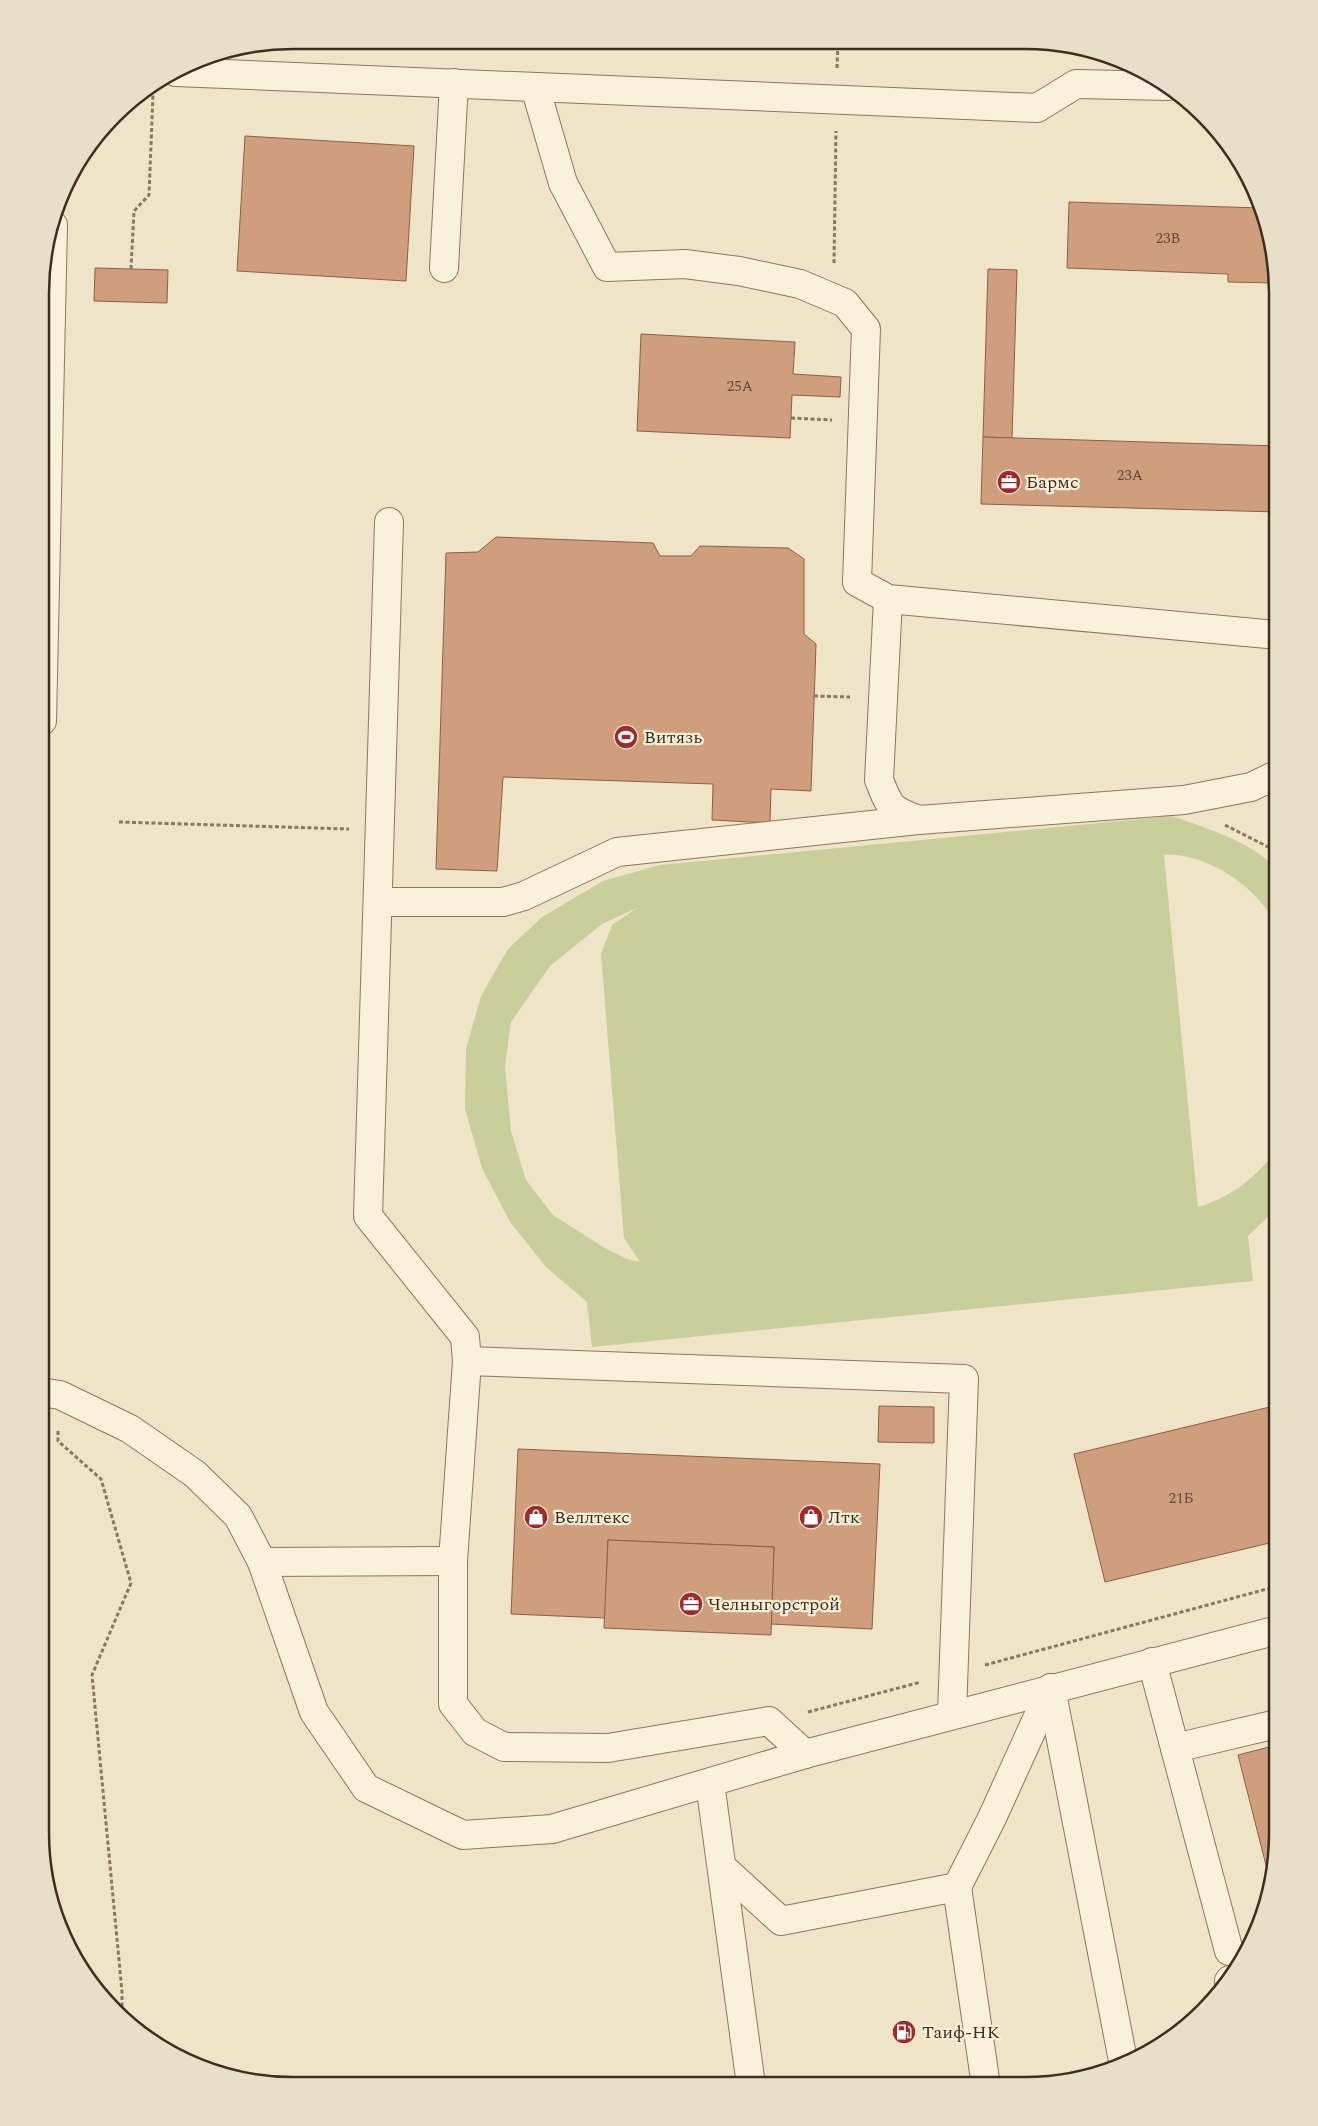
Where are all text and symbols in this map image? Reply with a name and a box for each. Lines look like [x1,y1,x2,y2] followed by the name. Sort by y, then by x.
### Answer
[1156,227,1181,250] house number: 23В
[727,375,753,398] house number: 25А
[1117,464,1143,487] house number: 23А
[996,469,1022,495] office icon: Бармс
[1026,469,1079,496] place label: Бармс
[613,724,639,750] sports icon: Витязь
[644,724,702,751] place label: Витязь
[1168,1487,1194,1510] house number: 21Б
[523,1504,549,1530] shop icon: Веллтекс
[554,1504,630,1531] place label: Веллтекс
[798,1504,824,1530] shop icon: Лтк
[828,1504,860,1531] place label: Лтк
[678,1591,704,1617] office icon: Челныгорстрой
[708,1591,840,1618] place label: Челныгорстрой
[891,2019,917,2045] fuel station icon: Таиф-НК
[922,2019,1000,2046] place label: Таиф-НК

